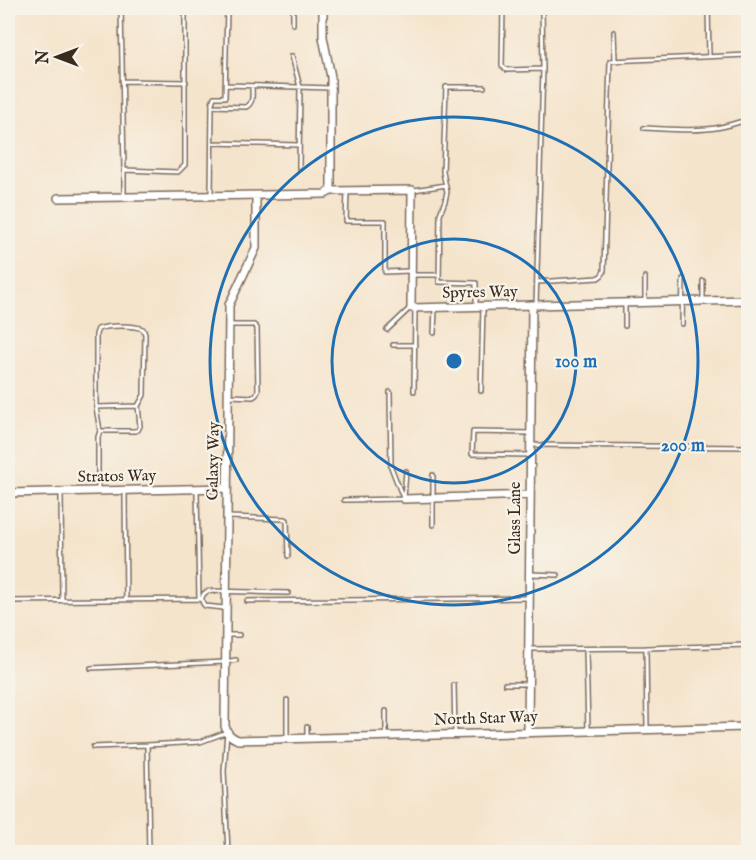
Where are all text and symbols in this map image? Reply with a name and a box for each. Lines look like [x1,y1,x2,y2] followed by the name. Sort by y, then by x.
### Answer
[27,27,87,87] north arrow
[34,50,54,65] text: N
[442,282,518,304] street label: Spyres Way
[444,351,464,371] centre of rings
[555,351,597,374] text: 100 m
[203,421,225,501] street label: Galaxy Way
[661,435,705,458] text: 200 m
[78,466,157,488] street label: Stratos Way
[506,482,526,554] street label: Glass Lane
[434,707,539,731] street label: North Star Way

